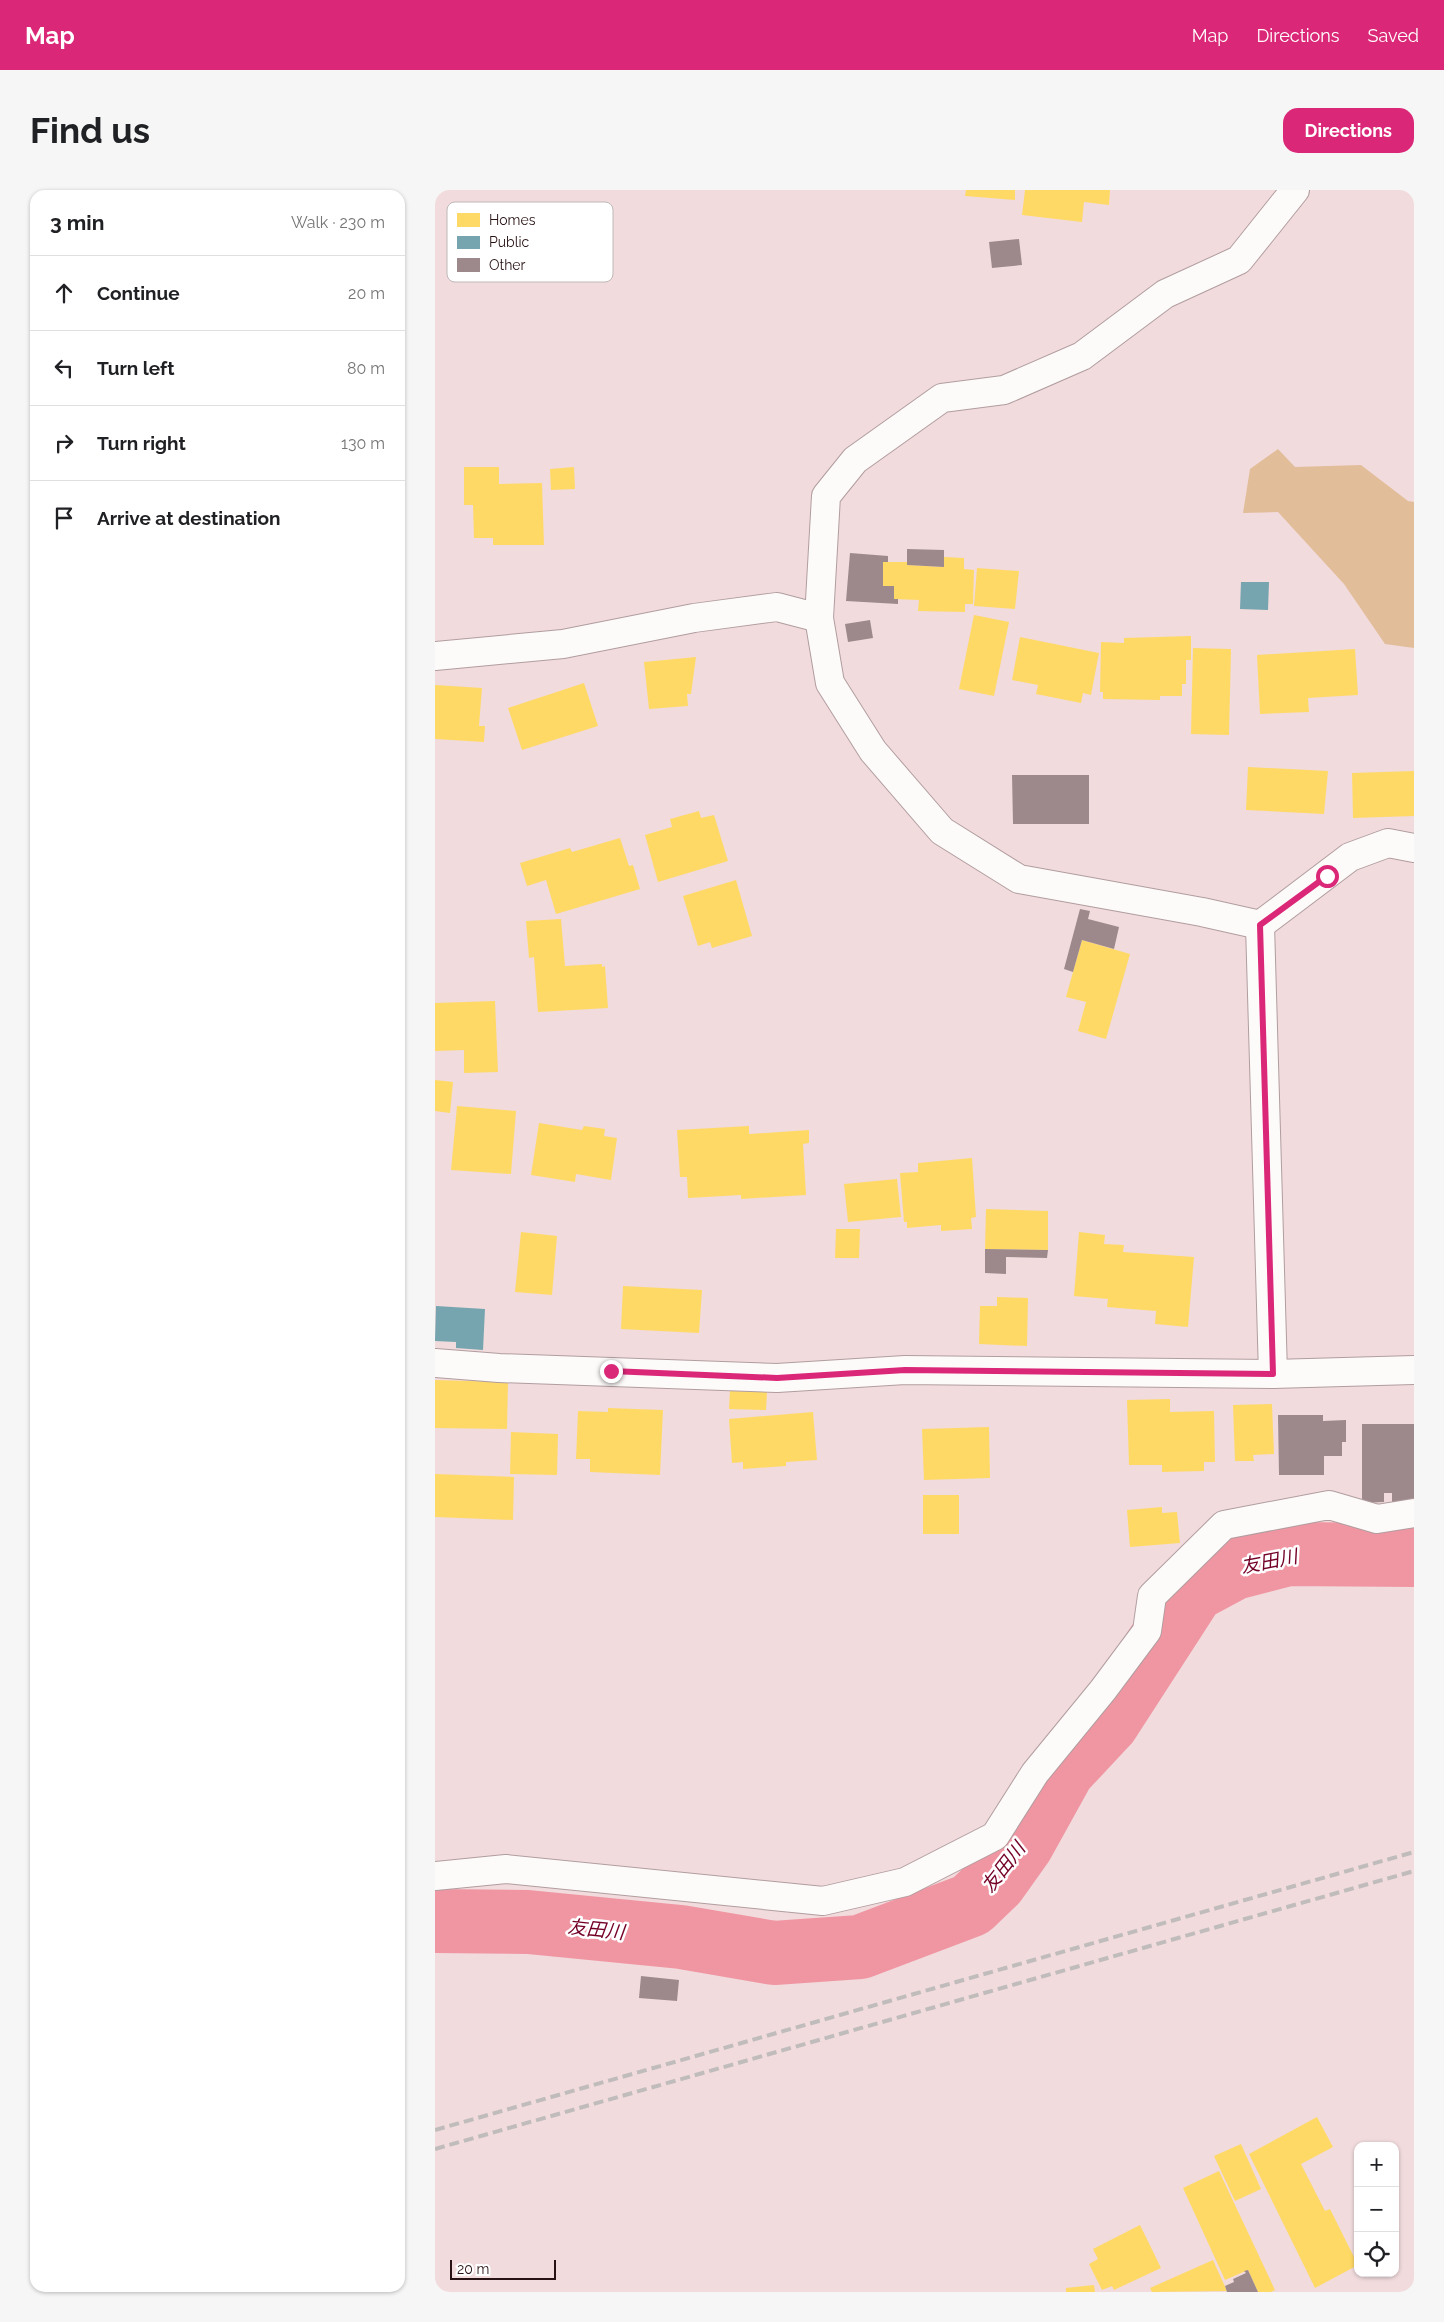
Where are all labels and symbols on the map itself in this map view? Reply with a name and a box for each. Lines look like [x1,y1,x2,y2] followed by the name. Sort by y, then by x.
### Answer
[447,202,613,282] legend
[489,212,536,228] text: Homes
[489,234,530,250] text: Public
[489,257,526,273] text: Other
[1316,865,1339,888] route start
[600,1360,623,1383] route end
[1239,1544,1301,1577] water label: 友田川
[977,1836,1030,1896] water label: 友田川
[566,1915,627,1943] water label: 友田川
[450,2257,556,2280] scale bar

